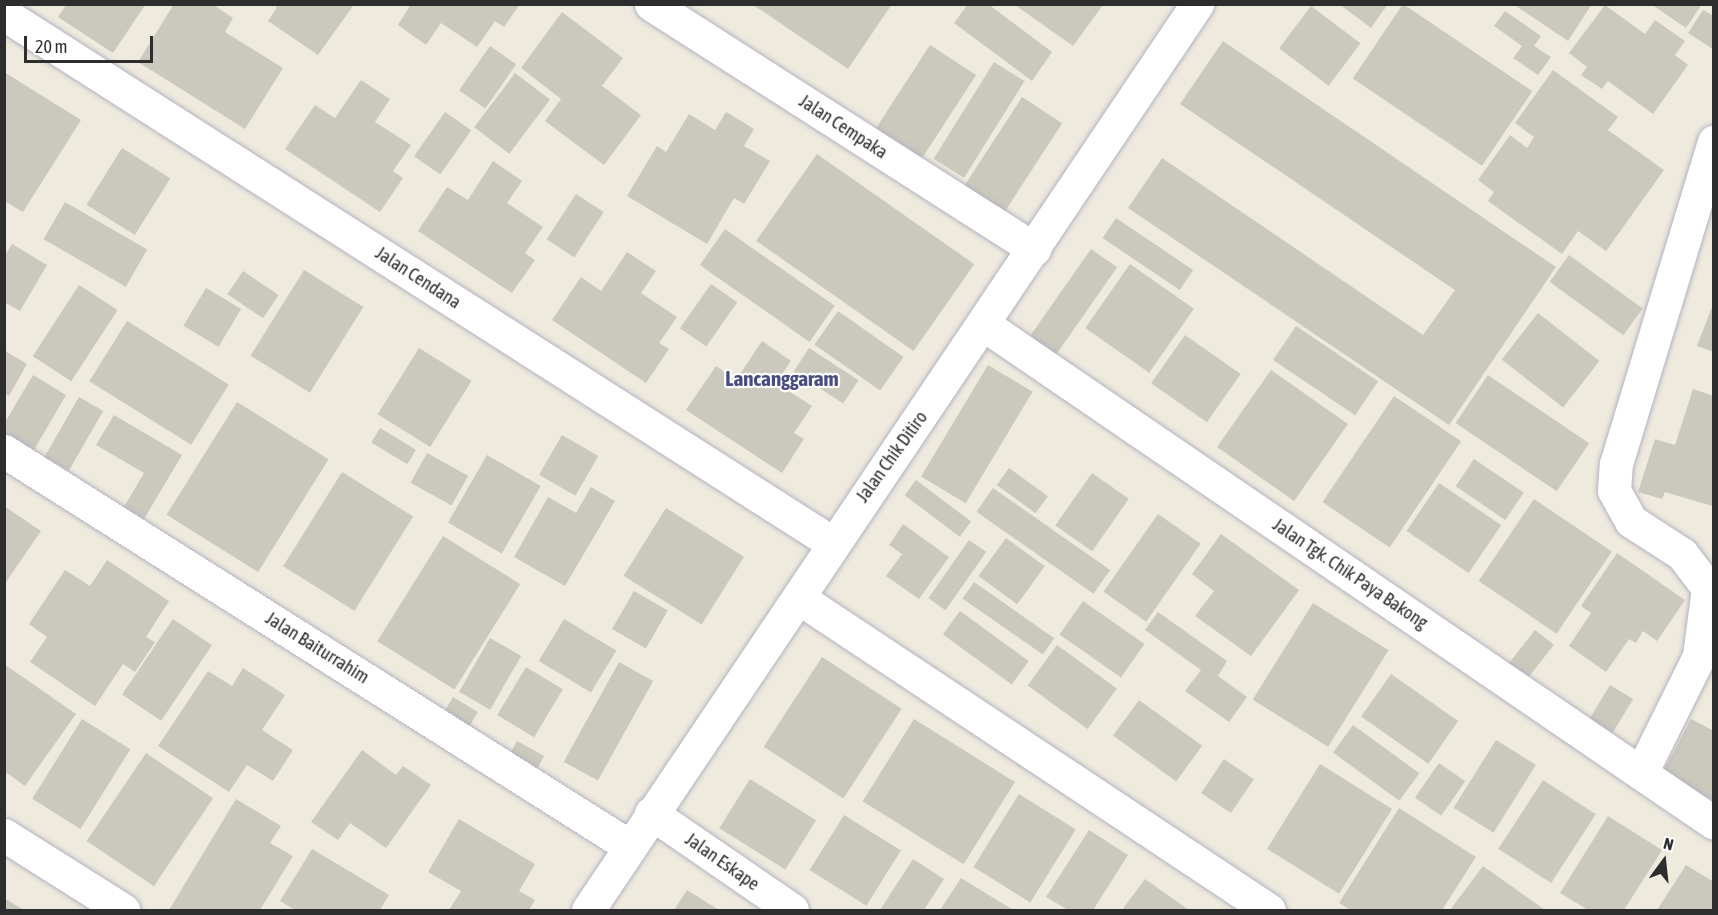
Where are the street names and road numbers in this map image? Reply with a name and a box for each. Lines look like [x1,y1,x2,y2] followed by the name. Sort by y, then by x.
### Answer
[795,90,891,164] street label: Jalan Cempaka
[371,242,465,314] street label: Jalan Cendana
[852,407,932,507] street label: Jalan Chik Ditiro
[1268,514,1432,634] street label: Jalan Tgk. Chik Paya Bakong
[261,608,373,688] street label: Jalan Baiturrahim
[681,829,763,895] street label: Jalan Eskape

